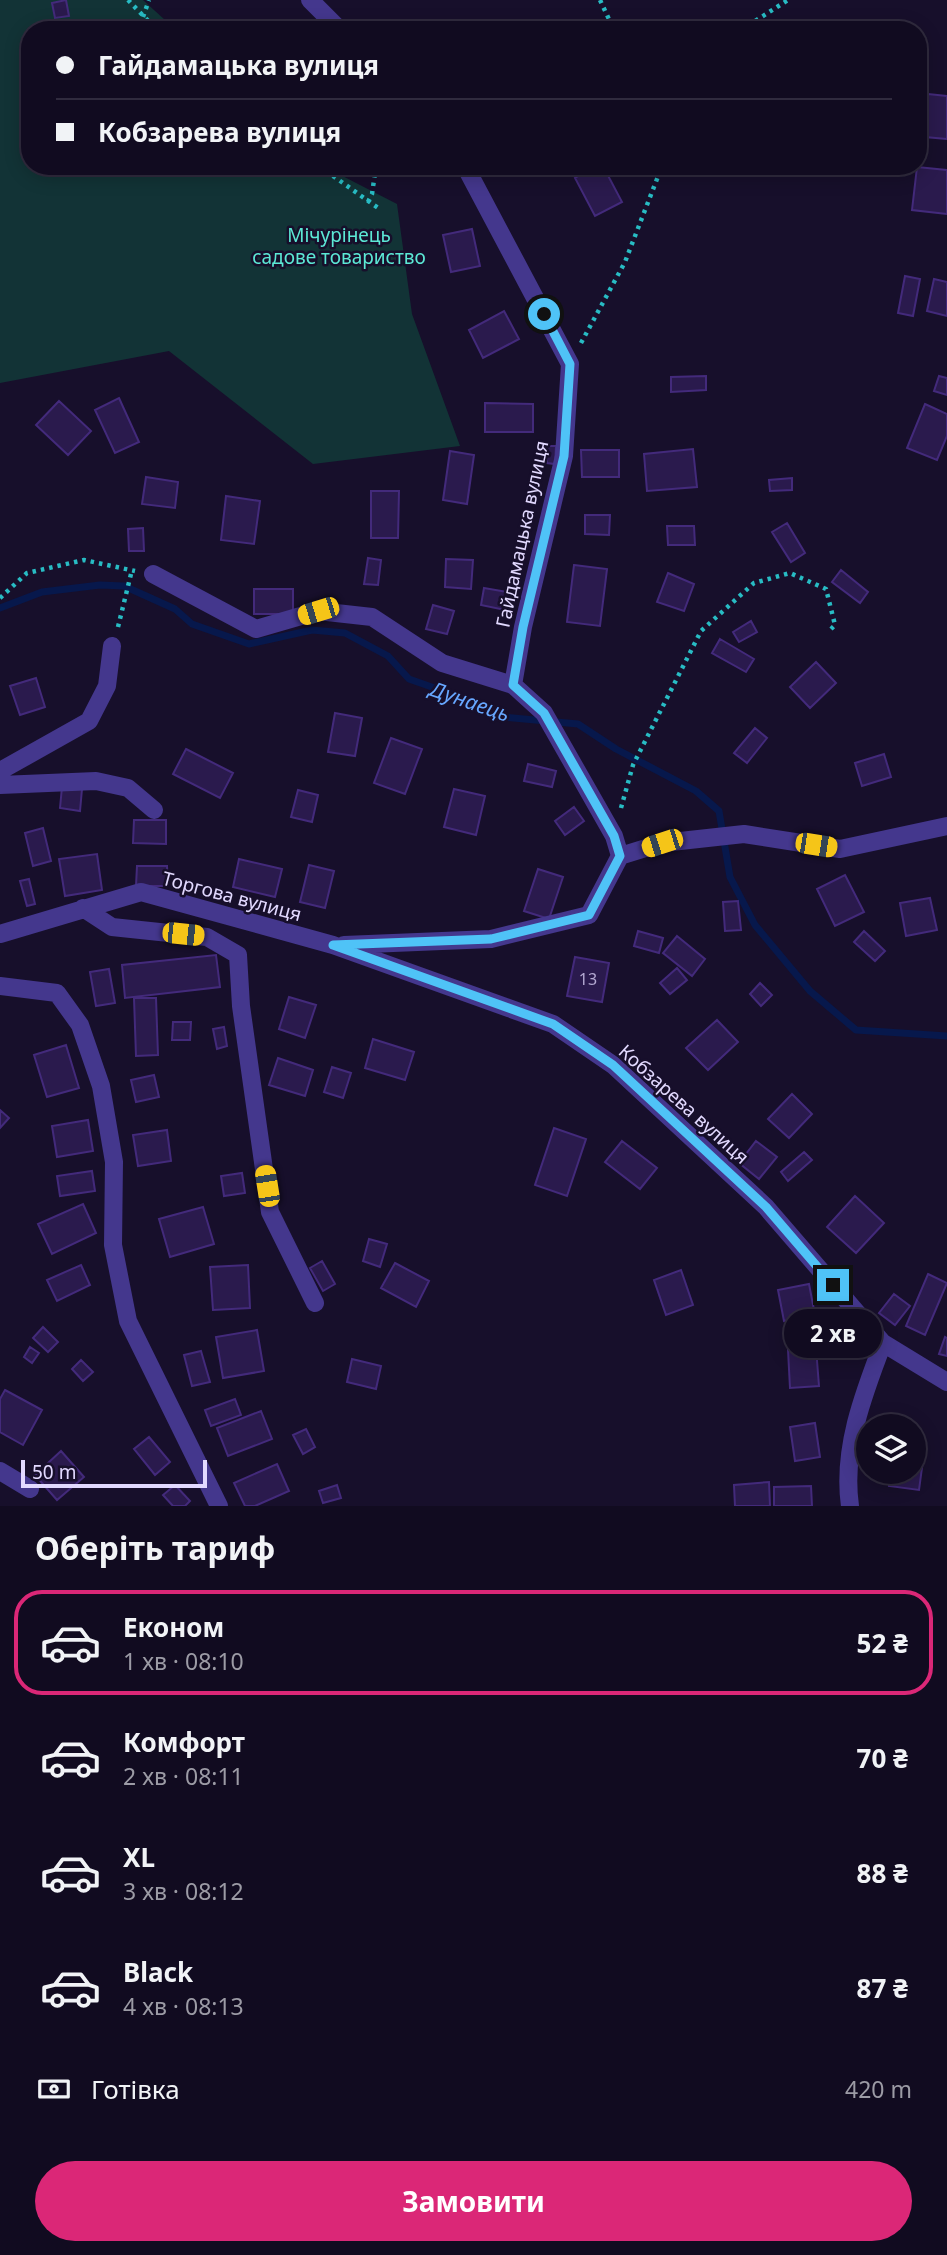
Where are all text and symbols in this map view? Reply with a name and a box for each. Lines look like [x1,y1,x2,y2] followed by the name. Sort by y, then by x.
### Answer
[98,47,379,83] text: Гайдамацька вулиця
[98,114,341,150] text: Кобзарева вулиця
[252,222,426,270] park label: Мічурінець садове товариство
[528,298,560,330] route start
[489,438,555,630] street label: Гайдамацька вулиця
[295,595,342,627] car
[425,674,514,728] water label: Дунаець
[639,827,686,859] car
[794,831,839,859] car
[160,865,304,927] street label: Торгова вулиця
[162,921,205,947] car
[579,968,597,990] house number: 13
[613,1038,755,1170] street label: Кобзарева вулиця
[254,1164,281,1208] car
[817,1269,849,1301] route end
[784,1310,882,1358] callout: 2 хв
[810,1317,856,1349] text: 2 хв
[856,1414,926,1484] map controls
[856,1414,926,1484] button: layers
[21,1457,206,1489] scale bar
[32,1459,76,1485] text: 50 m
[35,1526,275,1569] text: Оберіть тариф
[123,1609,224,1645] text: Економ
[39,1611,102,1674] icon: car
[857,1625,908,1661] text: 52 ₴
[123,1645,244,1677] text: 1 хв · 08:10
[123,1724,245,1760] text: Комфорт
[39,1726,102,1789] icon: car
[857,1740,908,1776] text: 70 ₴
[123,1760,244,1792] text: 2 хв · 08:11
[123,1839,155,1875] text: XL
[39,1841,102,1904] icon: car
[857,1855,908,1891] text: 88 ₴
[123,1875,244,1907] text: 3 хв · 08:12
[123,1954,193,1990] text: Black
[39,1956,102,2019] icon: car
[857,1970,908,2006] text: 87 ₴
[123,1990,244,2022] text: 4 хв · 08:13
[35,2070,73,2108] icon: cash
[91,2071,180,2107] text: Готівка
[845,2073,912,2105] text: 420 m
[35,2161,912,2241] button: Замовити

